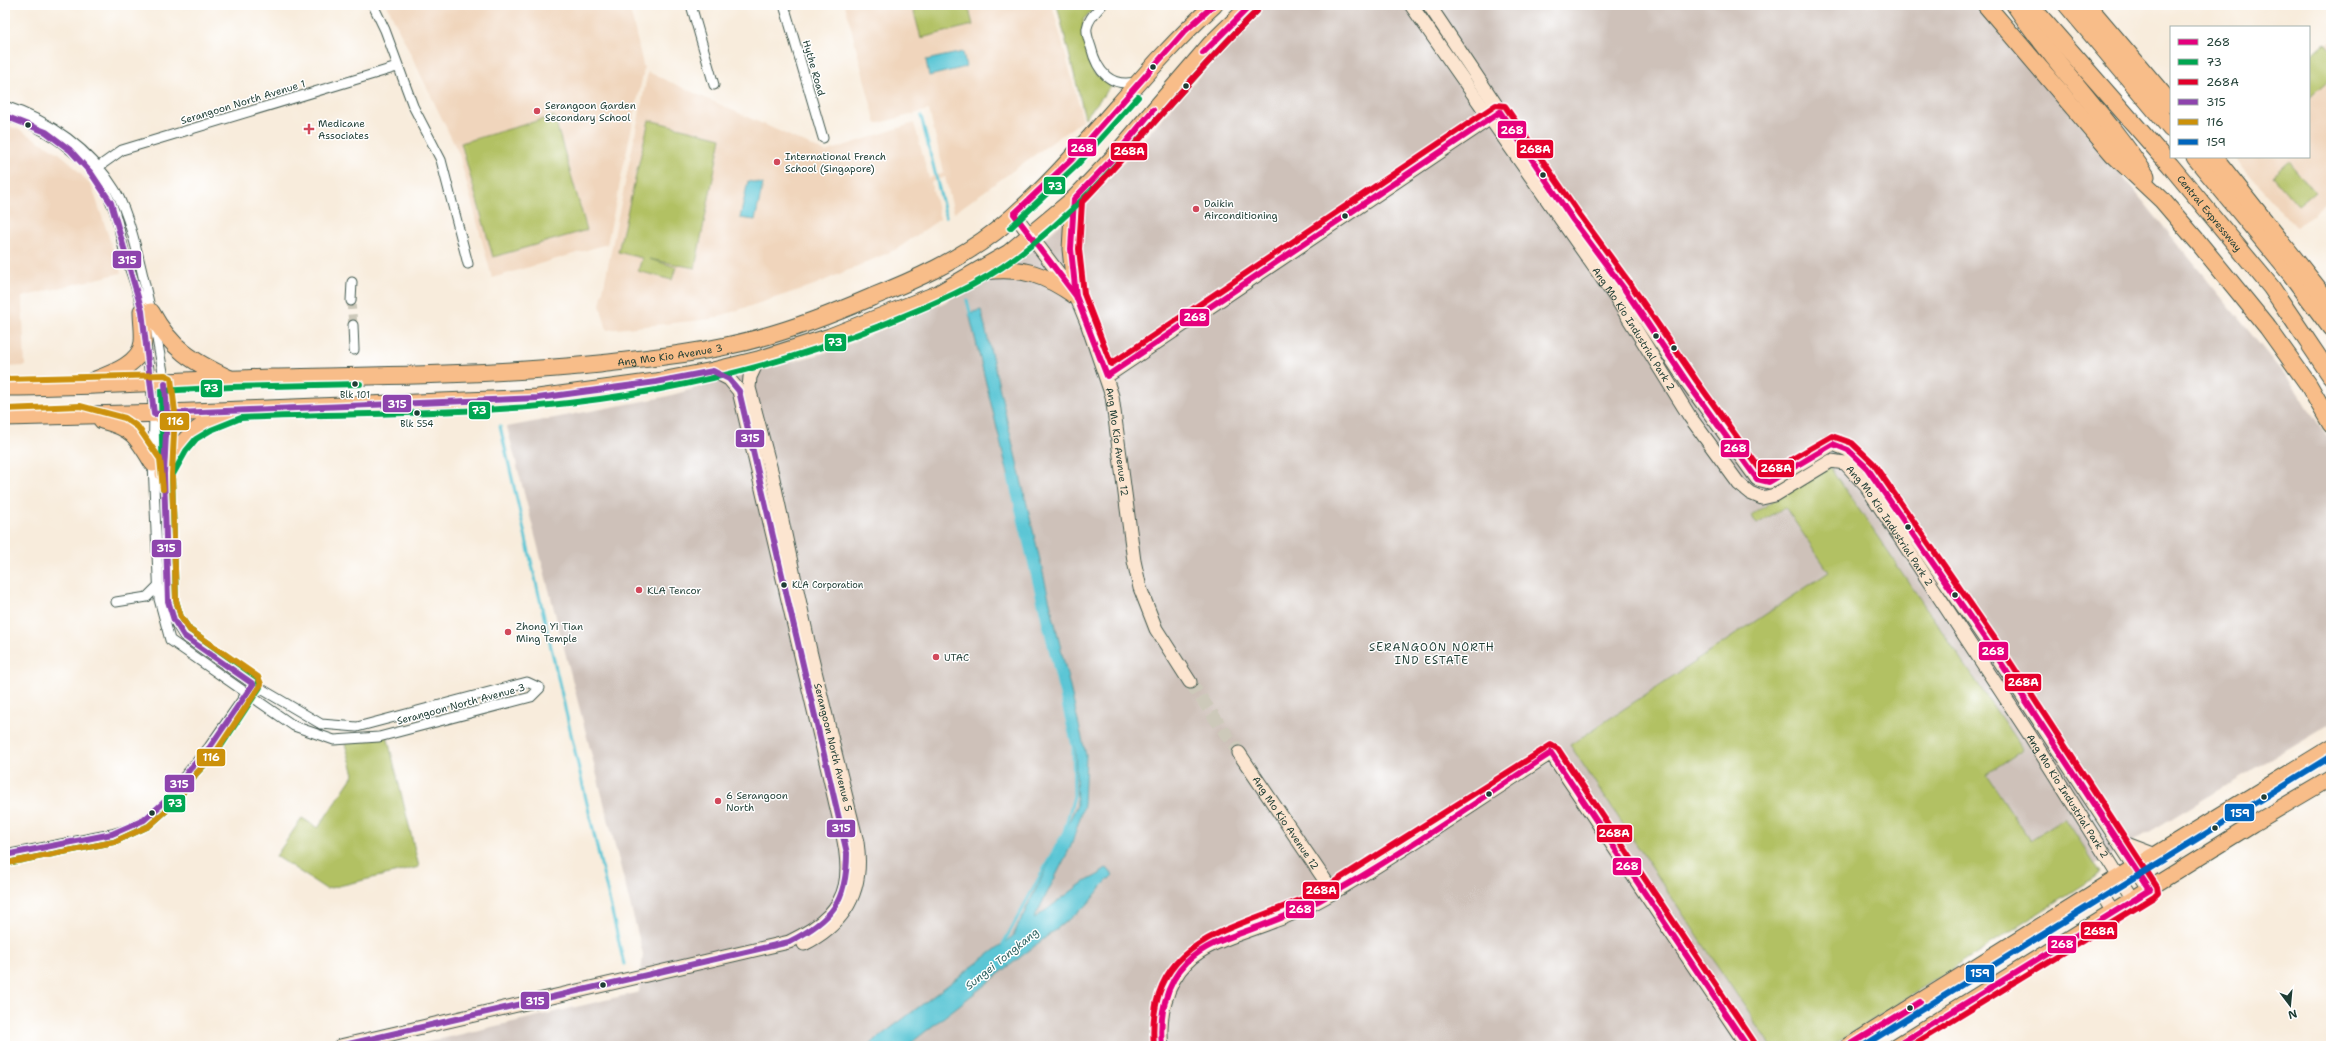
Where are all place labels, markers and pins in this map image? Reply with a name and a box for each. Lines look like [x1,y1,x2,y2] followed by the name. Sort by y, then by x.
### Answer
[1148,62,1158,72] unlabelled marker
[1181,81,1191,91] unlabelled marker
[545,99,636,124] place label: Serangoon Garden Secondary School
[532,106,542,116] marker: Serangoon Garden Secondary School
[318,117,369,142] place label: Medicane Associates
[23,120,33,130] unlabelled marker
[303,123,315,135] marker: Medicane Associates
[785,150,886,175] place label: International French School (Singapore)
[772,157,782,167] marker: International French School (Singapore)
[1538,170,1548,180] unlabelled marker
[1204,197,1278,222] place label: Daikin Airconditioning
[1191,204,1201,214] marker: Daikin Airconditioning
[1340,211,1350,221] unlabelled marker
[1651,331,1661,341] unlabelled marker
[1669,343,1679,353] unlabelled marker
[350,379,360,389] marker: Blk 101
[340,389,370,401] place label: Blk 101
[412,408,422,418] marker: Blk 554
[400,418,434,430] place label: Blk 554
[1903,522,1913,532] unlabelled marker
[792,579,864,591] place label: KLA Corporation
[779,580,789,590] marker: KLA Corporation
[647,584,701,597] place label: KLA Tencor
[634,585,644,595] marker: KLA Tencor
[1950,590,1960,600] unlabelled marker
[516,620,583,645] place label: Zhong Yi Tian Ming Temple
[503,627,513,637] marker: Zhong Yi Tian Ming Temple
[944,651,969,664] place label: UTAC
[931,652,941,662] marker: UTAC
[726,789,788,814] place label: 6 Serangoon North
[1484,789,1494,799] unlabelled marker
[2259,792,2269,802] unlabelled marker
[713,796,723,806] marker: 6 Serangoon North
[147,808,157,818] unlabelled marker
[2210,823,2220,833] unlabelled marker
[598,980,608,990] unlabelled marker
[1905,1003,1915,1013] unlabelled marker

